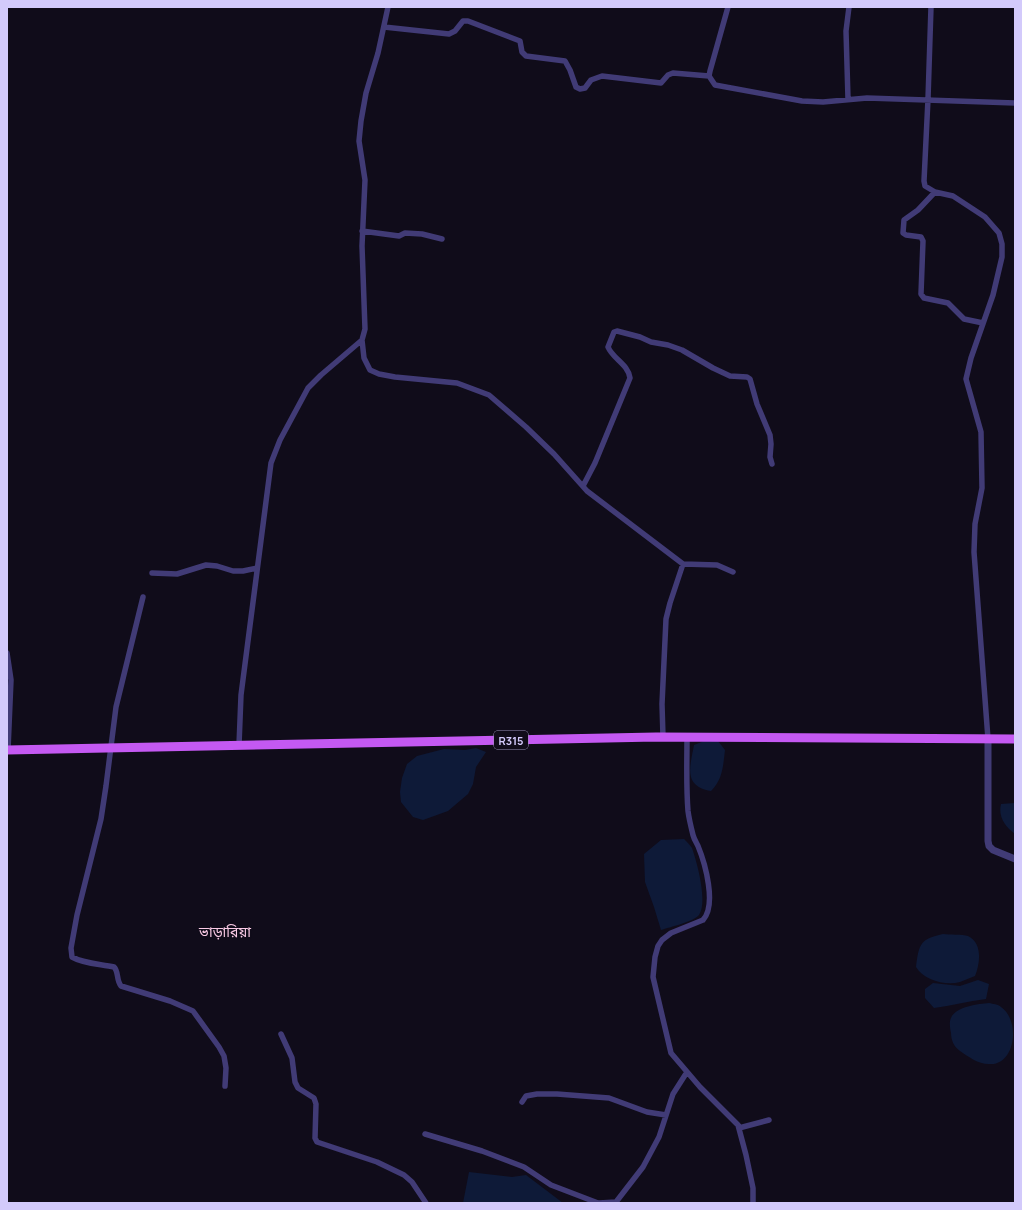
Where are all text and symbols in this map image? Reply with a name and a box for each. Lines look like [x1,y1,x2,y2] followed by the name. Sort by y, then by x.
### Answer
[494,731,528,749] road number: R315
[198,922,251,941] district label: ভাড়ারিয়া

